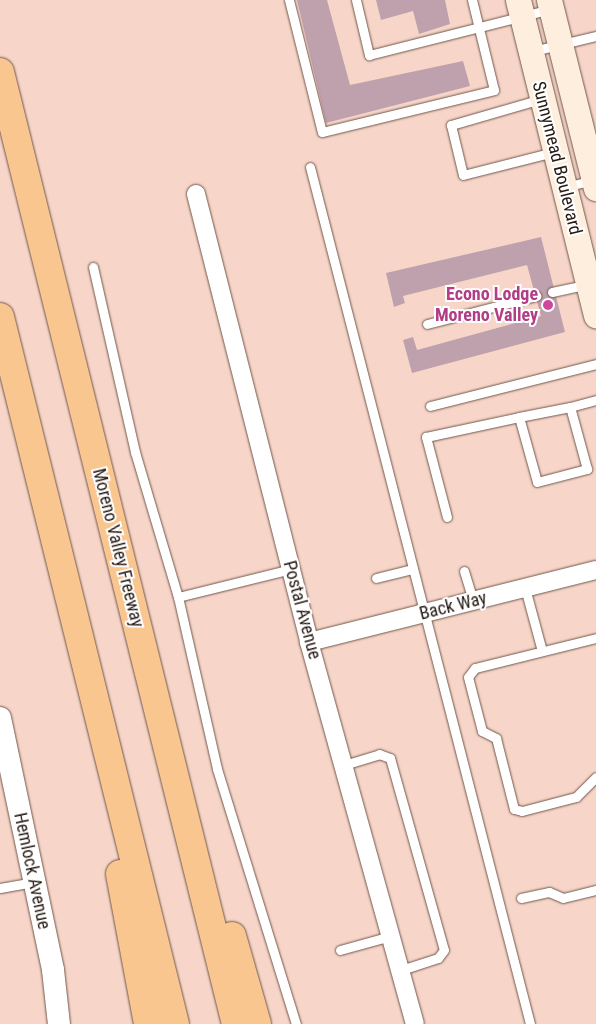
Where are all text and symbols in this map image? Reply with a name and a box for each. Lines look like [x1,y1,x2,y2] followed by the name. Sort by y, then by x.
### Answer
[528,79,586,237] street label: Sunnymead Boulevard
[435,284,538,326] place label: Econo Lodge Moreno Valley
[542,299,554,311] marker: Econo Lodge Moreno Valley
[88,466,148,630] street label: Moreno Valley Freeway
[278,558,326,662] street label: Postal Avenue
[417,587,489,625] street label: Back Way
[9,811,55,931] street label: Hemlock Avenue

